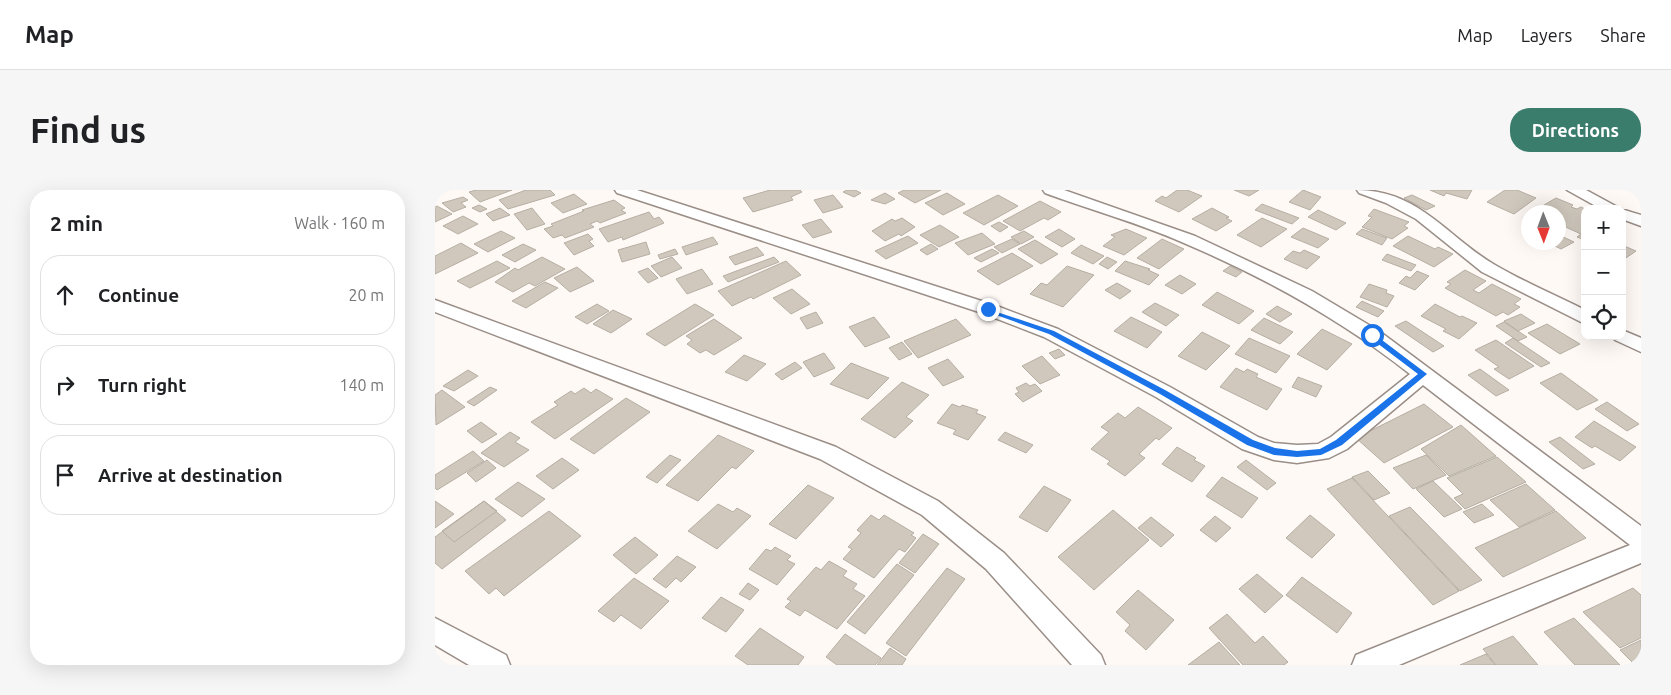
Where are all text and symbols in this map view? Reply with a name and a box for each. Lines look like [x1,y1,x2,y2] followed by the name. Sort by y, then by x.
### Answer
[25,21,74,48] text: Map
[1457,25,1493,45] text: Map
[1521,25,1572,45] text: Layers
[1600,25,1646,45] text: Share
[1510,108,1641,152] button: Directions
[30,110,146,150] text: Find us
[1521,205,1566,250] north arrow
[1581,205,1626,340] map controls
[1581,205,1626,250] button: +
[50,211,103,235] text: 2 min
[294,214,385,232] text: Walk · 160 m
[1581,250,1626,295] button: −
[51,281,79,309] icon: ahead
[98,284,179,306] text: Continue
[348,286,384,304] text: 20 m
[1581,295,1626,340] button: locate
[977,298,1000,321] route end
[1361,324,1384,347] route start
[51,371,79,399] icon: right
[98,374,186,396] text: Turn right
[339,376,384,394] text: 140 m
[51,461,79,489] icon: arrive
[98,464,283,486] text: Arrive at destination

